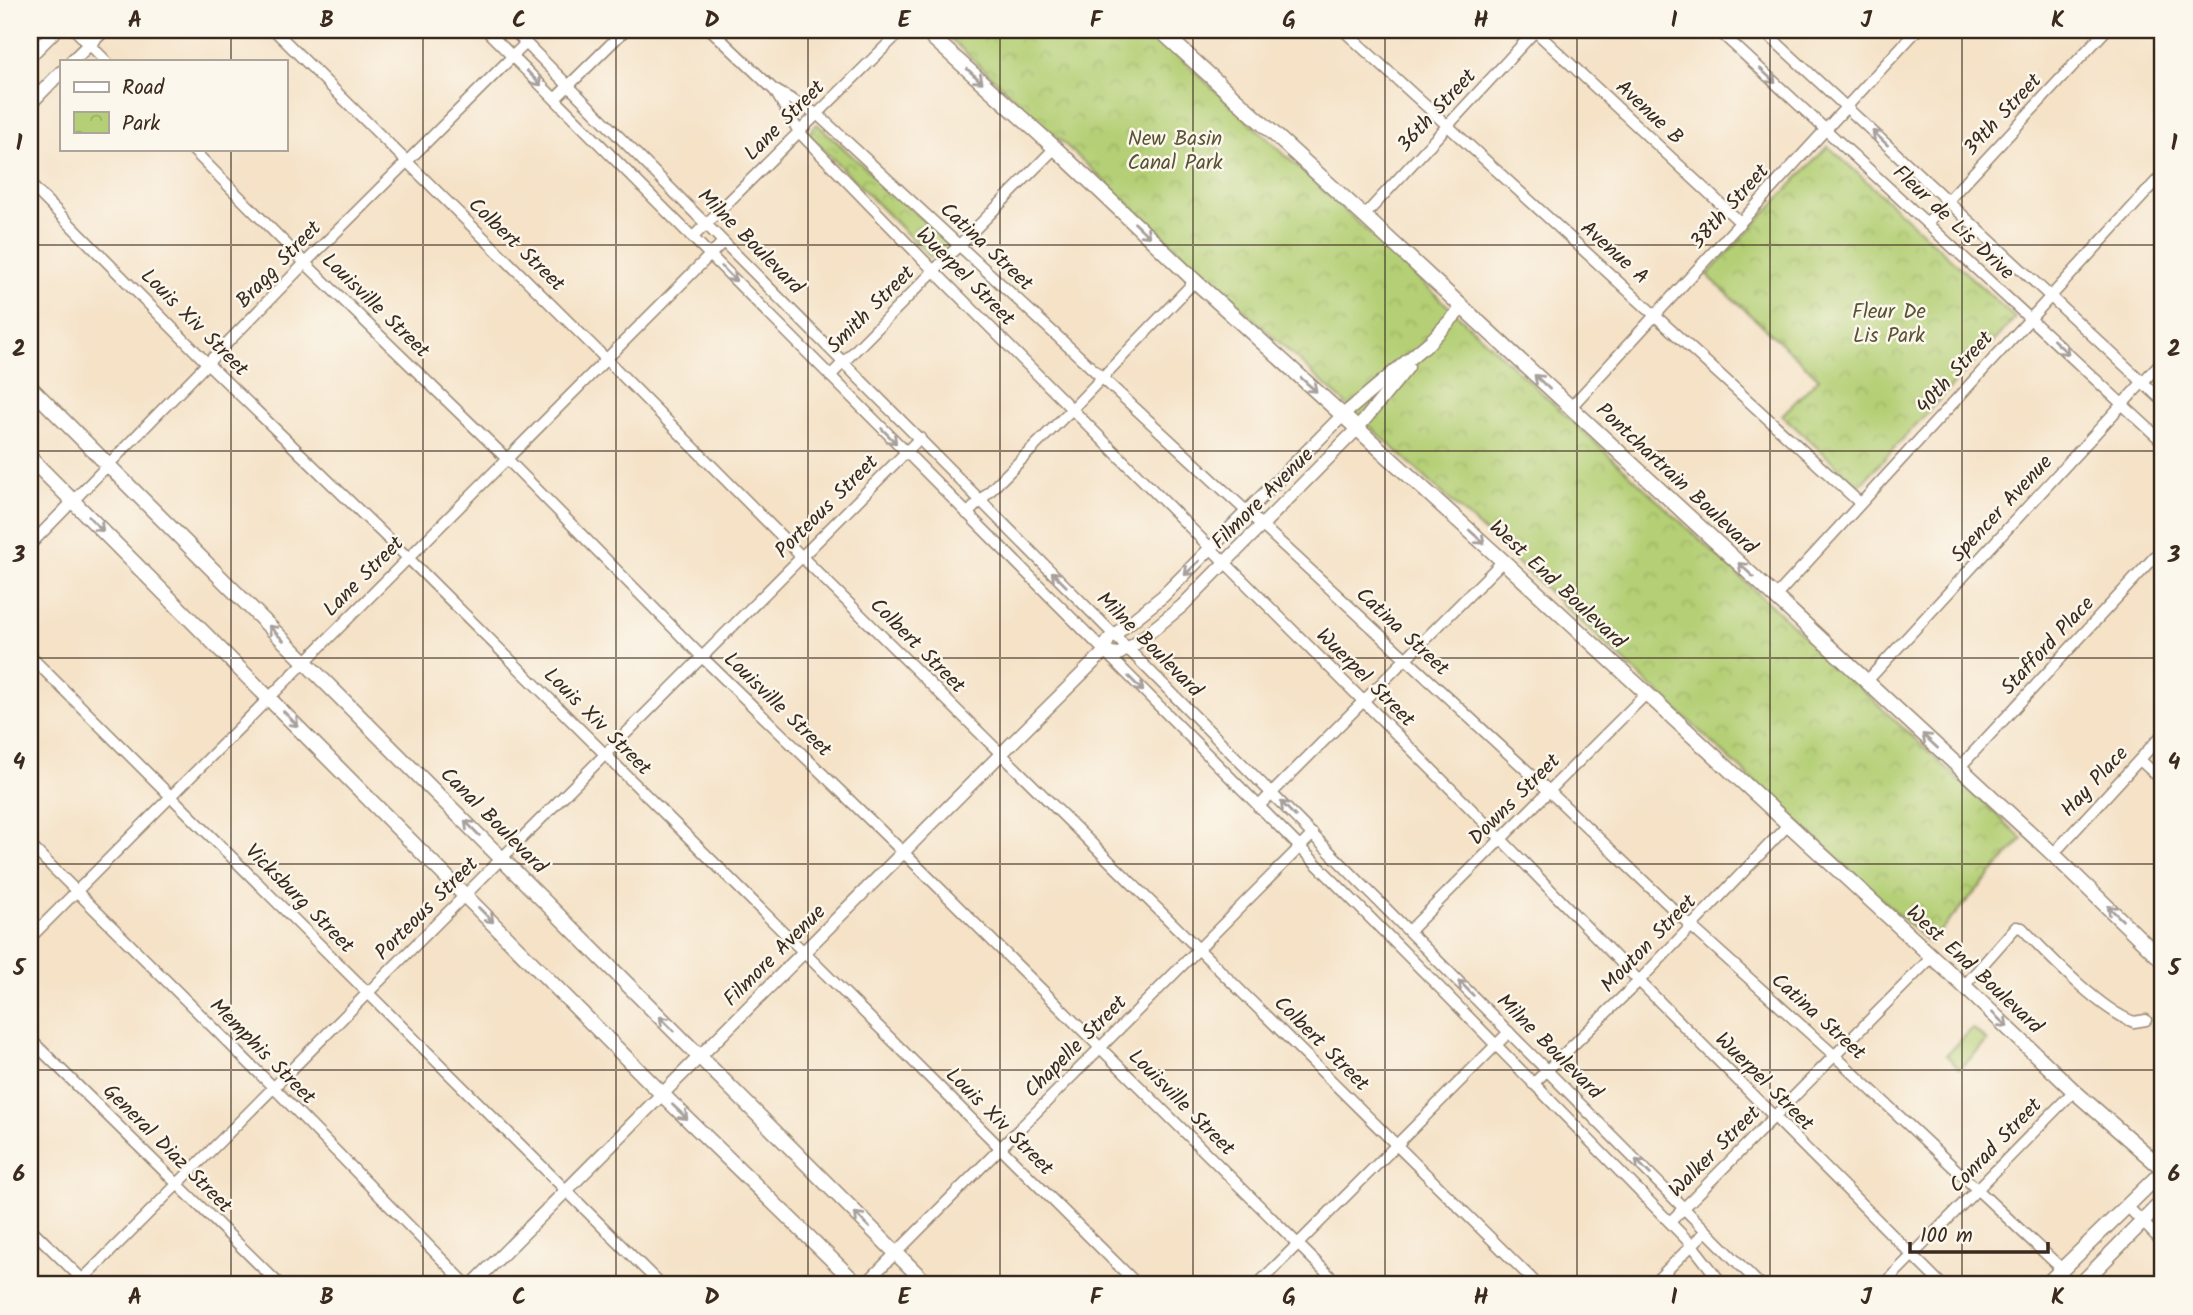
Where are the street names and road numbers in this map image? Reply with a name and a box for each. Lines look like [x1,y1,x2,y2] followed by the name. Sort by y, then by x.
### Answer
[1389,61,1485,161] street label: 36th Street
[1956,65,2051,164] street label: 39th Street
[737,72,834,169] street label: Lane Street
[1607,73,1691,154] street label: Avenue B
[1682,156,1778,257] street label: 38th Street
[1884,157,2022,289] street label: Fleur de Lis Drive
[689,181,811,303] street label: Milne Boulevard
[460,190,573,301] street label: Colbert Street
[931,195,1041,300] street label: Catina Street
[228,213,330,317] street label: Bragg Street
[1572,213,1656,293] street label: Avenue A
[908,220,1023,335] street label: Wuerpel Street
[313,245,438,367] street label: Louisville Street
[819,258,924,362] street label: Smith Street
[132,261,256,386] street label: Louis Xiv Street
[1908,323,2002,422] street label: 40th Street
[1588,395,1765,563] street label: Pontchartrain Boulevard
[1204,440,1322,558] street label: Filmore Avenue
[767,447,887,567] street label: Porteous Street
[1943,447,2062,571] street label: Spencer Avenue
[1481,513,1634,658] street label: West End Boulevard
[316,528,413,625] street label: Lane Street
[1347,580,1457,685] street label: Catina Street
[1088,584,1210,706] street label: Milne Boulevard
[1993,588,2103,703] street label: Stafford Place
[861,590,973,702] street label: Colbert Street
[1308,621,1423,736] street label: Wuerpel Street
[715,644,840,766] street label: Louisville Street
[535,660,659,785] street label: Louis Xiv Street
[2053,738,2137,825] street label: Hay Place
[1461,746,1569,854] street label: Downs Street
[432,760,555,883] street label: Canal Boulevard
[236,836,362,962] street label: Vicksburg Street
[367,849,487,969] street label: Porteous Street
[1593,886,1706,1001] street label: Mouton Street
[716,897,834,1015] street label: Filmore Avenue
[1898,898,2051,1043] street label: West End Boulevard
[1763,965,1874,1070] street label: Catina Street
[1488,986,1610,1108] street label: Milne Boulevard
[1017,987,1136,1106] street label: Chapelle Street
[1265,988,1377,1100] street label: Colbert Street
[201,991,324,1114] street label: Memphis Street
[1707,1025,1822,1140] street label: Wuerpel Street
[1120,1042,1243,1165] street label: Louisville Street
[937,1060,1061,1185] street label: Louis Xiv Street
[94,1076,240,1222] street label: General Diaz Street
[1942,1090,2051,1201] street label: Conrad Street
[1661,1098,1770,1206] street label: Walker Street

